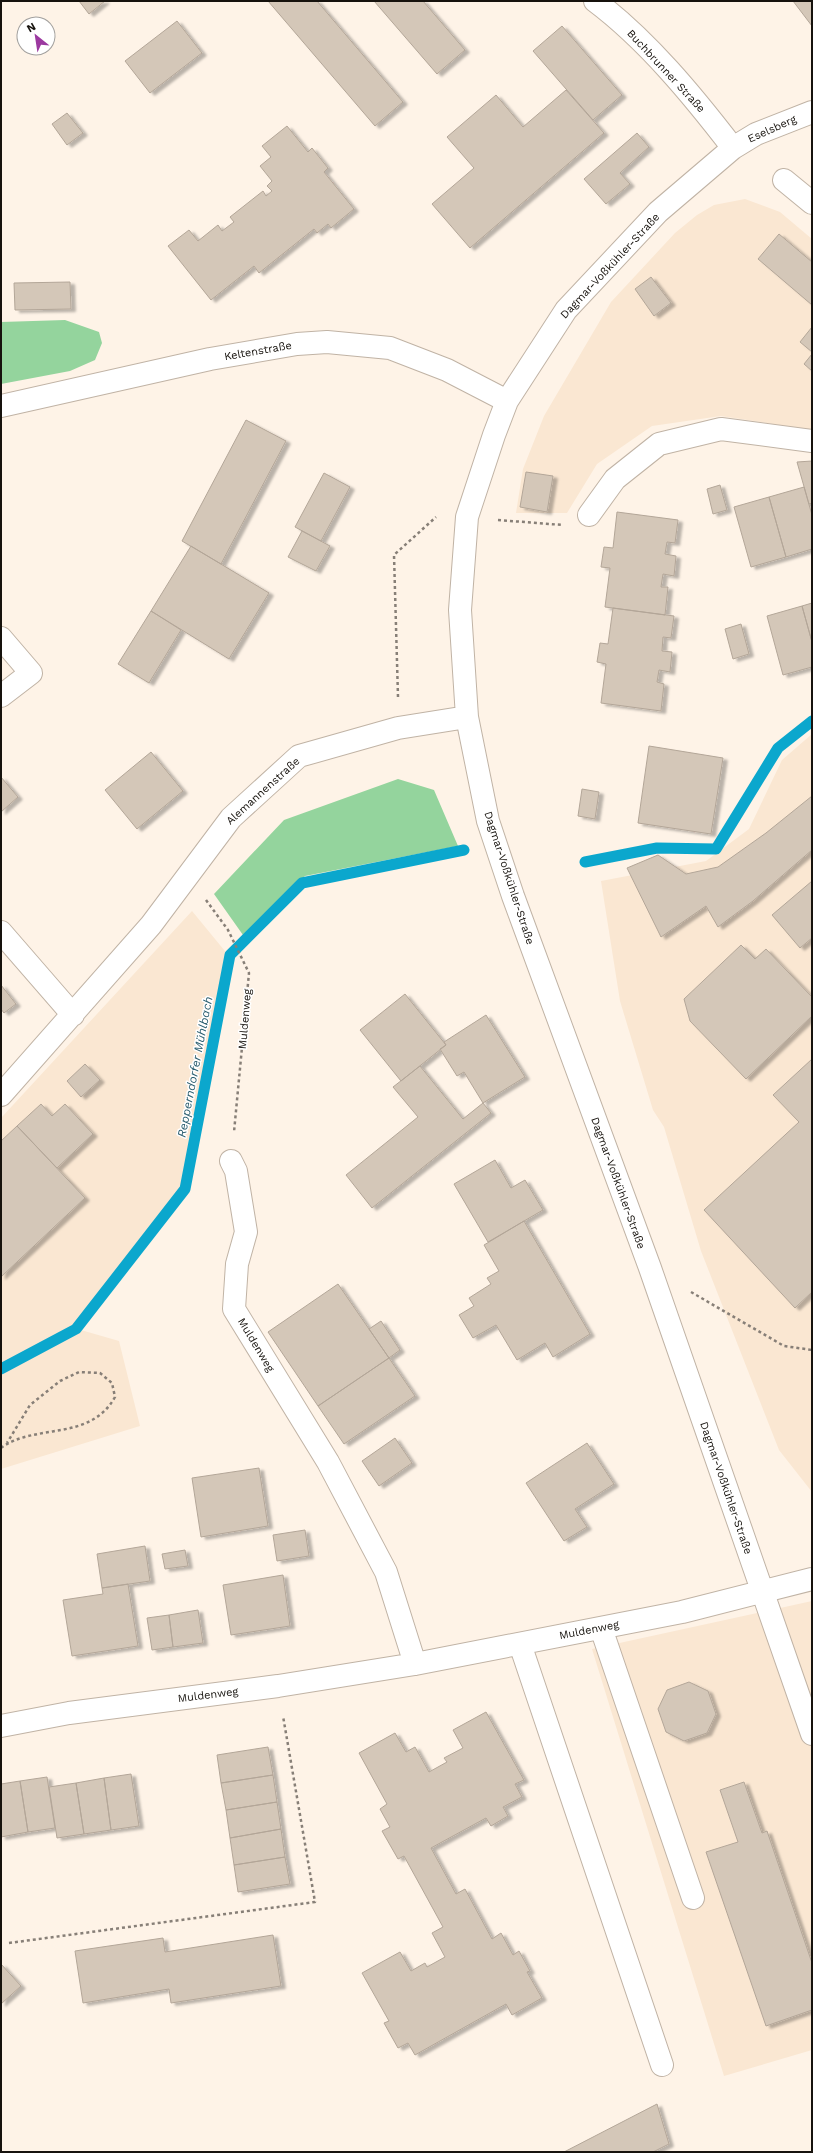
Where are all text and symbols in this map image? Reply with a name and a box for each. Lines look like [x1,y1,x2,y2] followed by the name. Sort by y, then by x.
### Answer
[16,16,56,56] north arrow
[24,20,38,35] text: N
[624,27,708,115] street label: Buchbrunner Straße
[746,113,798,145] street label: Eselsberg
[558,211,662,321] street label: Dagmar-Voßkühler-Straße
[223,339,293,363] street label: Keltenstraße
[224,755,302,827] street label: Alemannenstraße
[481,810,537,946] street label: Dagmar-Voßkühler-Straße
[236,988,254,1050] street label: Muldenweg
[174,995,216,1139] water label: Repperndorfer Mühlbach
[588,1115,648,1251] street label: Dagmar-Voßkühler-Straße
[235,1316,277,1374] street label: Muldenweg
[697,1420,755,1556] street label: Dagmar-Voßkühler-Straße
[558,1618,620,1642] street label: Muldenweg
[177,1685,239,1705] street label: Muldenweg

